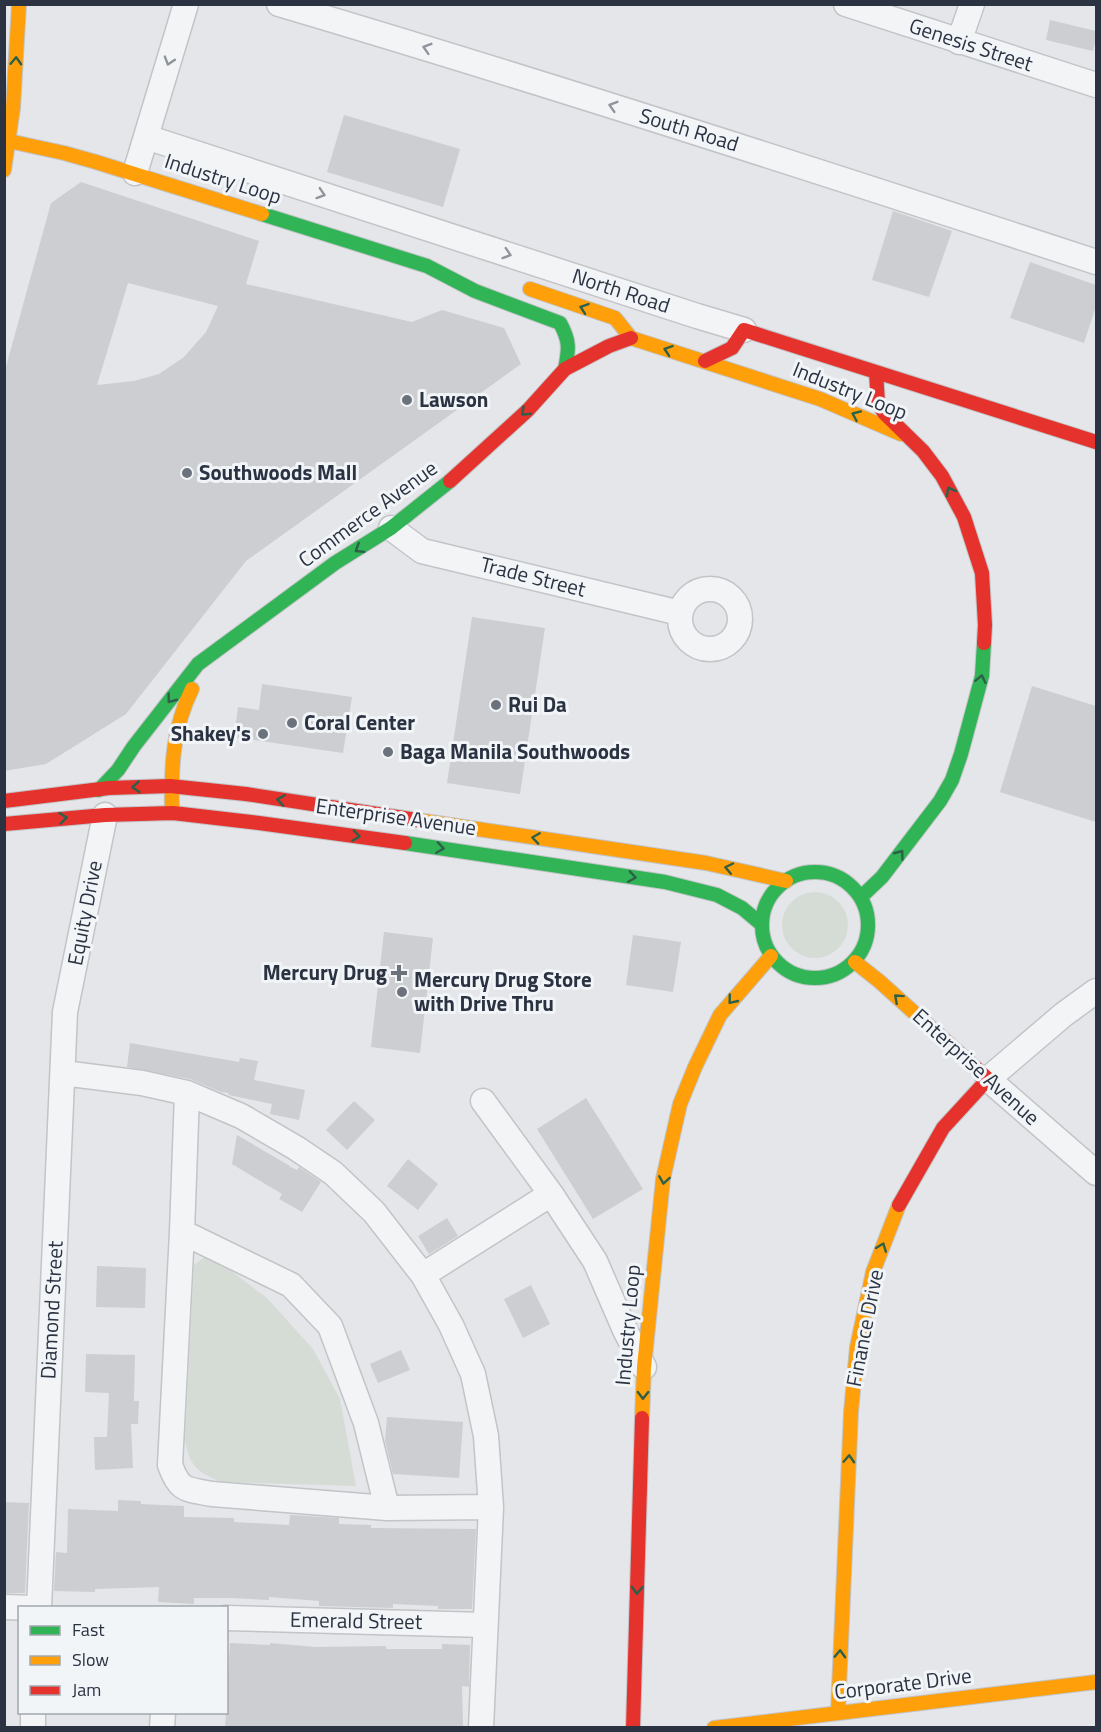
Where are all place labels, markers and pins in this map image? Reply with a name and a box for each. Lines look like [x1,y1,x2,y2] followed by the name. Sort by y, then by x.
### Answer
[419,383,488,415] place label: Lawson
[400,393,414,407] marker: Lawson
[199,456,357,488] place label: Southwoods Mall
[180,466,194,480] marker: Southwoods Mall
[508,688,567,720] place label: Rui Da
[489,698,503,712] marker: Rui Da
[304,706,415,738] place label: Coral Center
[285,716,299,730] marker: Coral Center
[171,717,251,749] place label: Shakey's
[256,727,270,741] marker: Shakey's
[400,735,630,767] place label: Baga Manila Southwoods
[381,745,395,759] marker: Baga Manila Southwoods
[263,956,387,988] place label: Mercury Drug
[414,963,592,1019] place label: Mercury Drug Store with Drive Thru
[392,966,406,980] marker: Mercury Drug
[395,985,409,999] marker: Mercury Drug Store with Drive Thru

